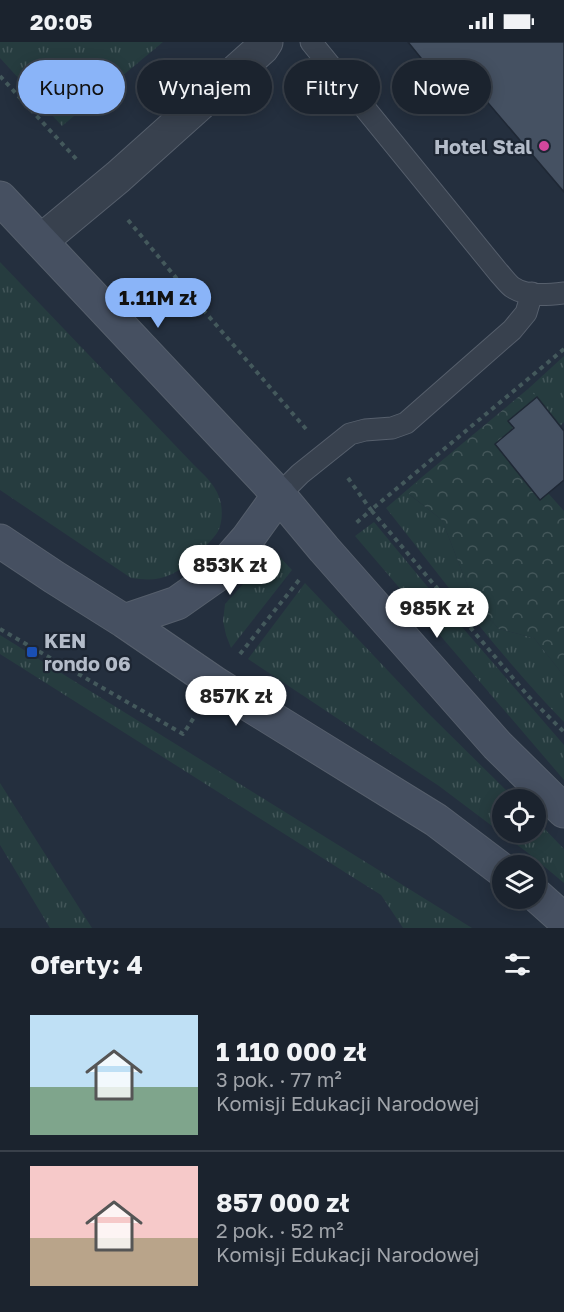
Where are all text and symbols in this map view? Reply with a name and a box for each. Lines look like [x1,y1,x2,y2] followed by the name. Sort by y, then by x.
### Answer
[30,8,92,35] text: 20:05
[18,60,125,114] chip: Kupno
[137,60,272,114] chip: Wynajem
[284,60,380,114] chip: Filtry
[392,60,491,114] chip: Nowe
[434,134,532,158] place label: Hotel Stal
[537,139,551,153] marker: Hotel Stal
[96,278,220,329] pin: 1.11M zł
[119,285,197,309] text: 1.11M zł
[175,545,285,596] pin: 853K zł
[193,552,267,576] text: 853K zł
[382,588,492,639] pin: 985K zł
[400,595,474,619] text: 985K zł
[44,628,131,675] place label: KEN rondo 06
[25,645,39,659] marker: KEN rondo 06
[181,676,291,727] pin: 857K zł
[199,683,273,707] text: 857K zł
[492,789,546,909] map controls
[492,789,546,843] button: locate
[492,855,546,909] button: layers
[501,948,534,981] icon: filters
[30,949,143,980] text: Oferty: 4
[216,1036,366,1067] text: 1 110 000 zł
[78,1039,150,1111] icon: home
[216,1067,342,1091] text: 3 pok. · 77 m²
[216,1091,479,1115] text: Komisji Edukacji Narodowej
[216,1187,349,1218] text: 857 000 zł
[78,1190,150,1262] icon: home
[216,1218,344,1242] text: 2 pok. · 52 m²
[216,1242,479,1266] text: Komisji Edukacji Narodowej

